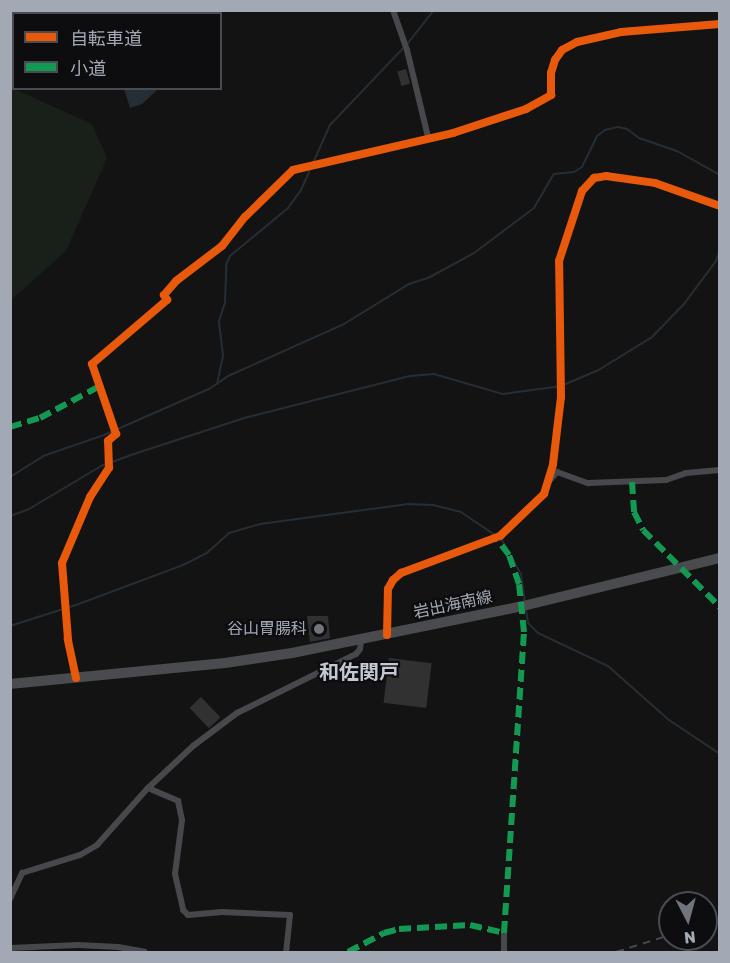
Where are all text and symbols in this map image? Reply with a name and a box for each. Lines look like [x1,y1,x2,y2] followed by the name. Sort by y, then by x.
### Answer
[12,12,222,90] legend
[70,28,142,50] text: 自転車道
[70,58,106,80] text: 小道
[412,587,494,623] street label: 岩出海南線
[227,619,307,639] place label: 谷山胃腸科
[312,622,326,636] marker: 谷山胃腸科
[319,660,399,684] district label: 和佐関戸
[658,891,718,951] north arrow
[683,927,696,947] text: N

